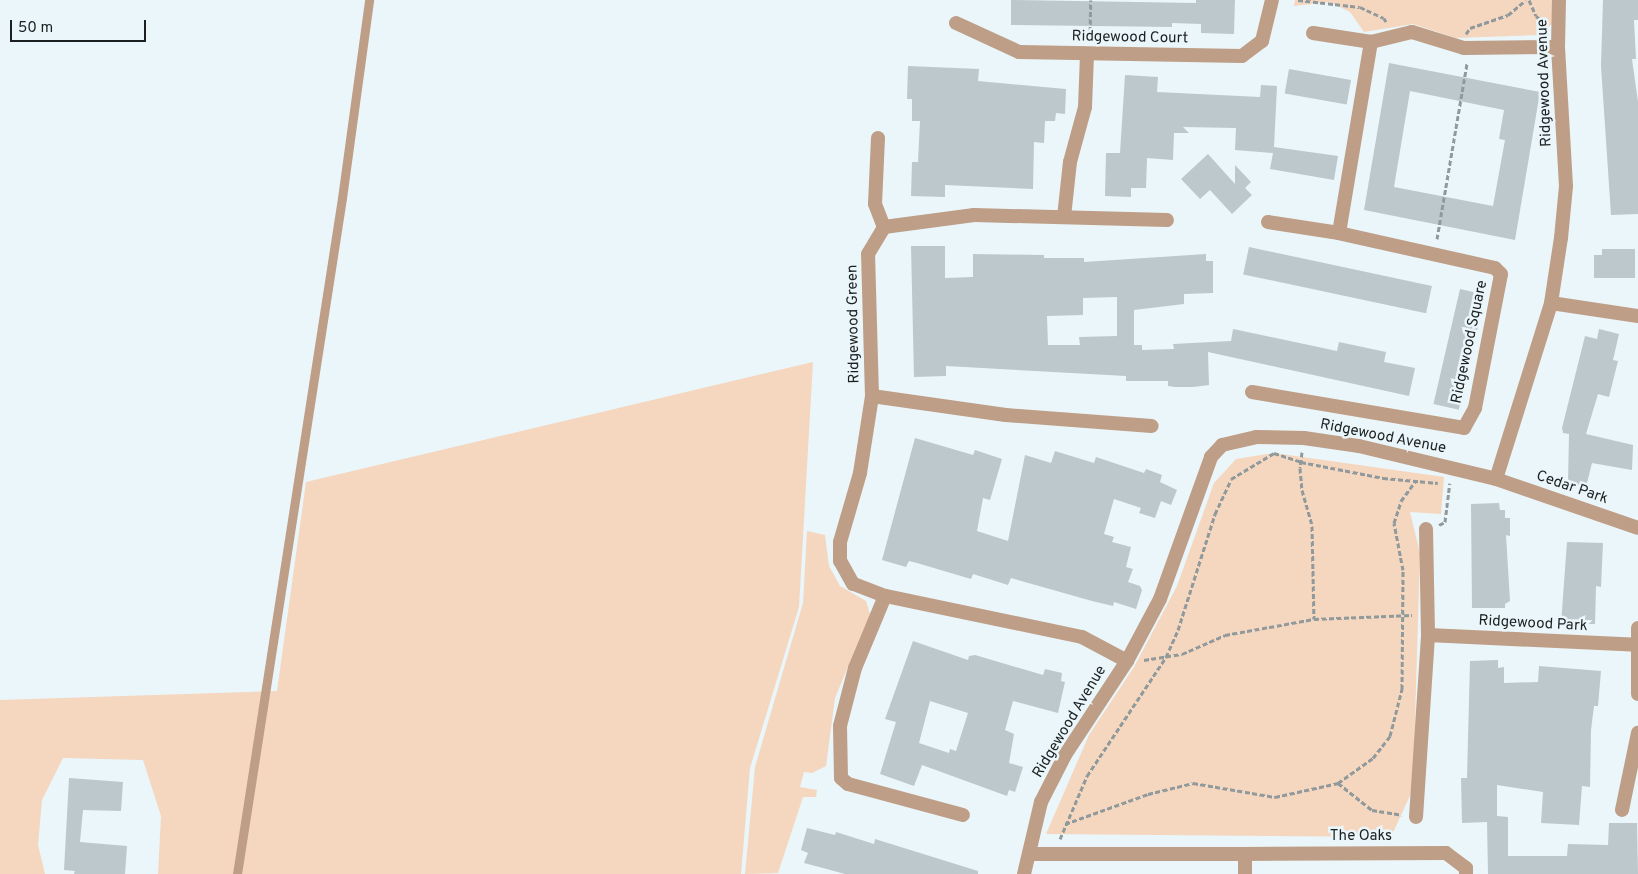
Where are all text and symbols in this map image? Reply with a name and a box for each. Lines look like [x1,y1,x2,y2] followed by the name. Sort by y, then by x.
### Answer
[12,10,149,42] scale bar
[18,19,53,38] text: 50 m
[1534,19,1556,147] street label: Ridgewood Avenue
[1072,28,1188,48] street label: Ridgewood Court
[844,264,864,384] street label: Ridgewood Green
[1448,279,1492,405] street label: Ridgewood Square
[1318,416,1448,458] street label: Ridgewood Avenue
[1534,467,1610,509] street label: Cedar Park
[1478,612,1588,636] street label: Ridgewood Park
[1029,662,1111,782] street label: Ridgewood Avenue
[1330,828,1392,846] street label: The Oaks

